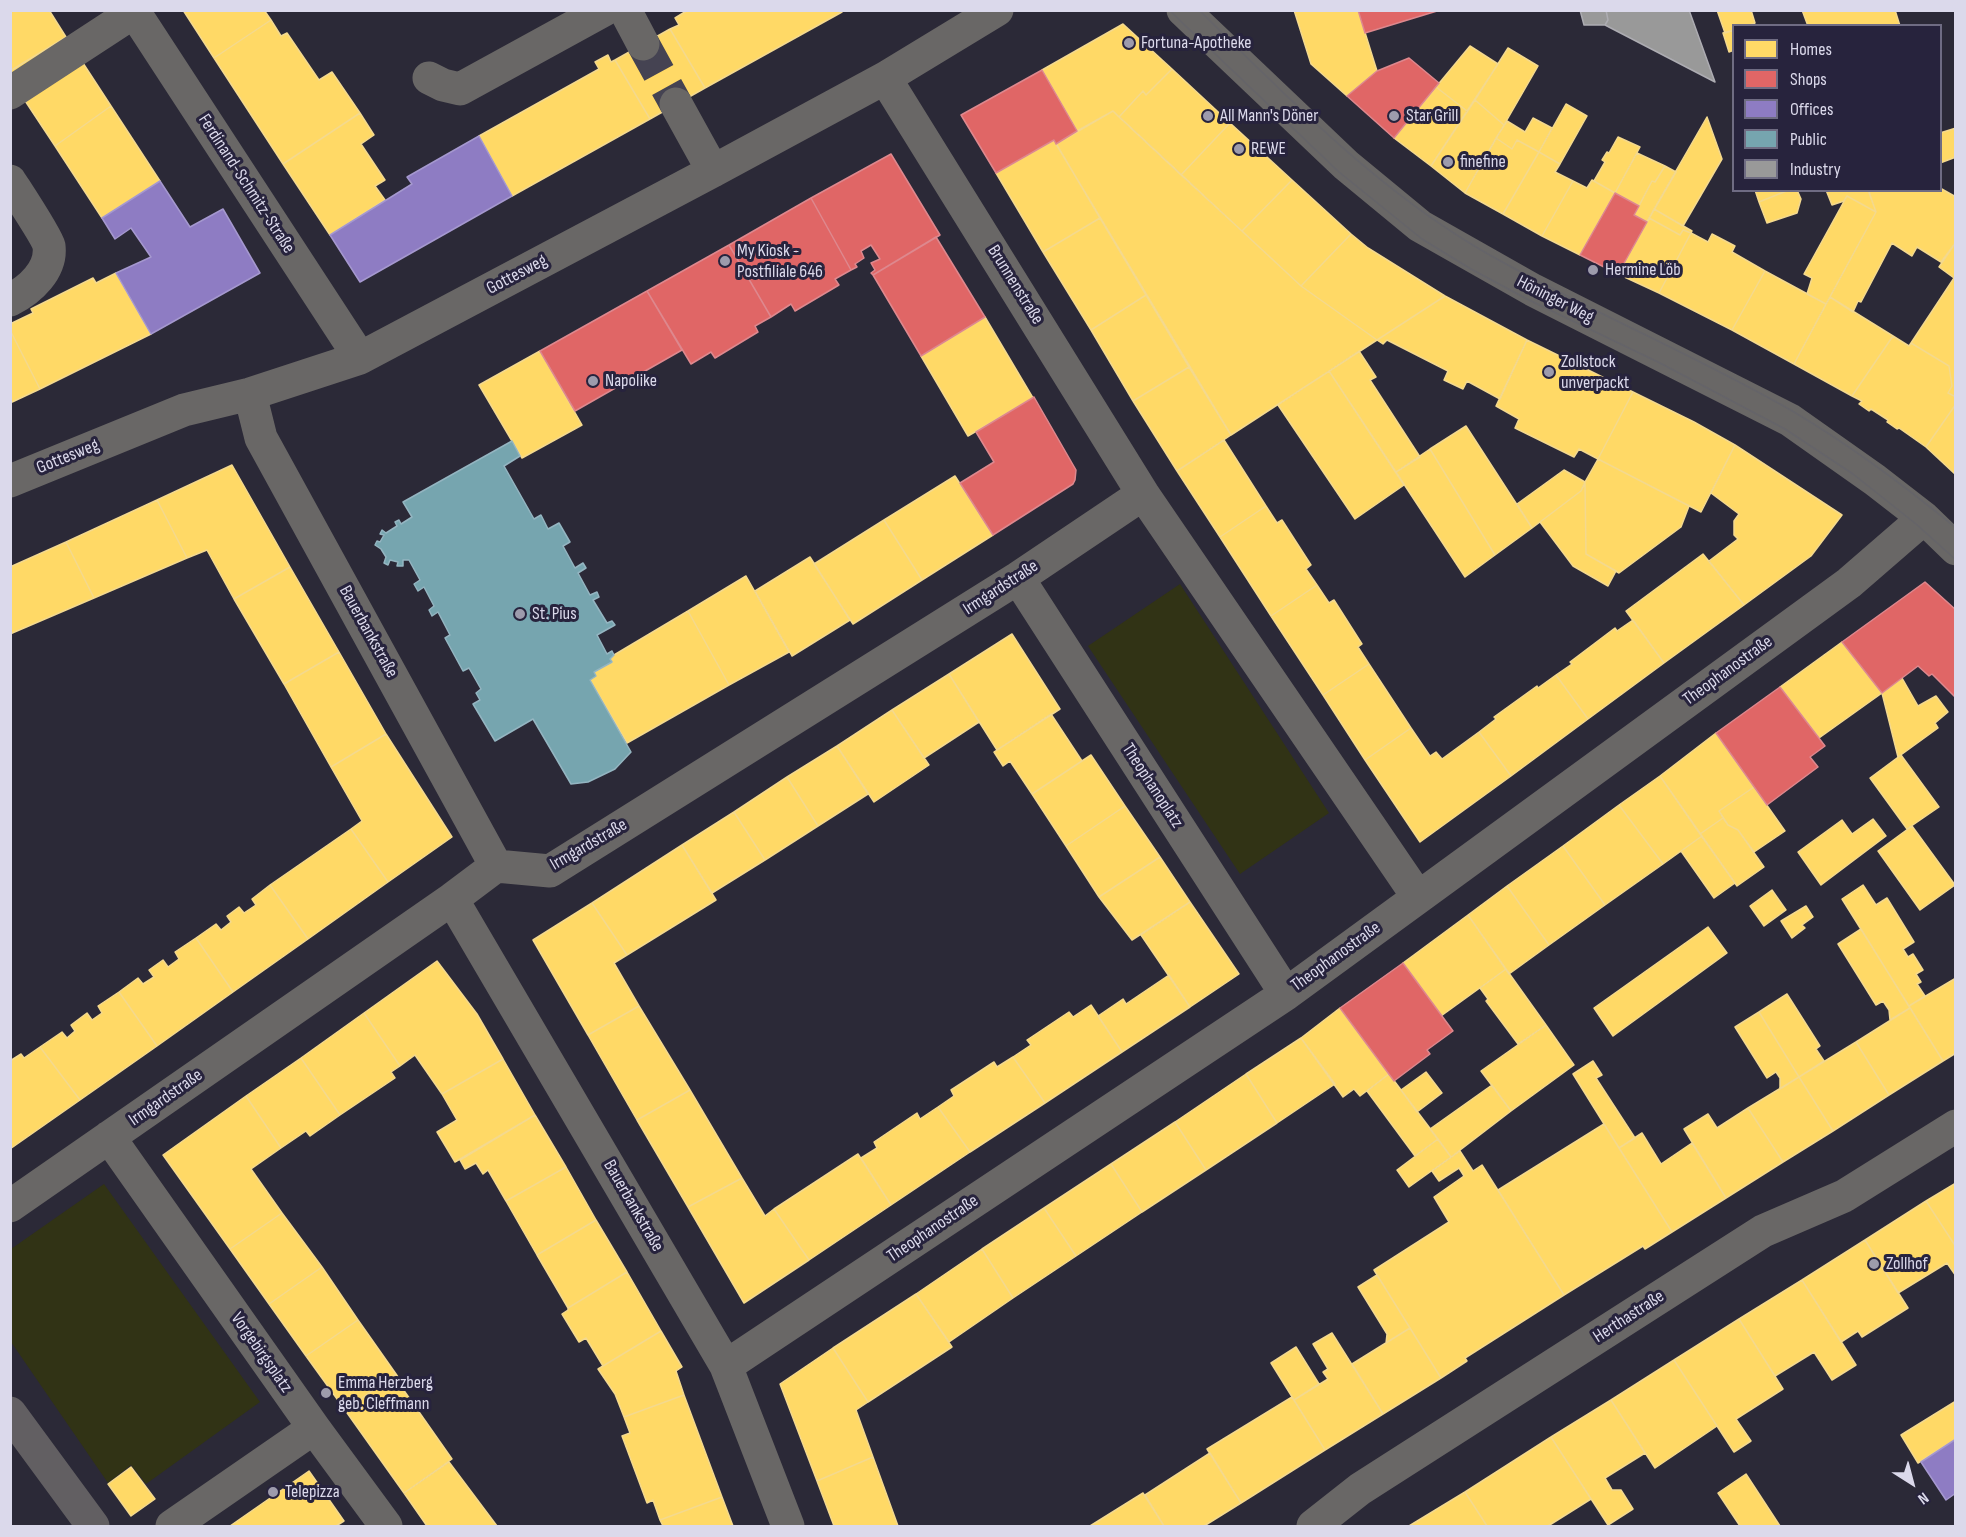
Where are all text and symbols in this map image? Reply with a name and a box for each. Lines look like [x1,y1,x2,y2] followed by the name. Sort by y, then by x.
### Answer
[1732,24,1942,192] legend
[1141,32,1252,54] place label: Fortuna-Apotheke
[1122,36,1136,50] marker: Fortuna-Apotheke
[1790,39,1832,60] text: Homes
[1790,69,1827,90] text: Shops
[1790,99,1833,120] text: Offices
[1220,105,1318,127] place label: All Mann's Döner
[1406,105,1458,127] place label: Star Grill
[1201,109,1215,123] marker: All Mann's Döner
[1387,109,1401,123] marker: Star Grill
[193,110,299,258] street label: Ferdinand-Schmitz-Straße
[1790,129,1827,150] text: Public
[1251,138,1286,160] place label: REWE
[1232,142,1246,156] marker: REWE
[1460,151,1506,173] place label: finefine
[1441,155,1455,169] marker: finefine
[1790,159,1841,180] text: Industry
[737,240,823,282] place label: My Kiosk - Postfiliale 646
[982,241,1048,329] street label: Brunnenstraße
[483,250,551,300] street label: Gottesweg
[718,254,732,268] marker: My Kiosk - Postfiliale 646
[1605,259,1681,281] place label: Hermine Löb
[1586,263,1600,277] marker: Hermine Löb
[1513,271,1597,329] street label: Höninger Weg
[1561,351,1629,394] place label: Zollstock unverpackt
[1542,365,1556,379] marker: Zollstock unverpackt
[605,370,657,392] place label: Napolike
[586,374,600,388] marker: Napolike
[34,435,102,479] street label: Gottesweg
[959,556,1043,620] street label: Irmgardstraße
[334,582,402,682] street label: Bauerbankstraße
[532,603,577,625] place label: St. Pius
[513,607,527,621] marker: St. Pius
[1679,631,1777,711] street label: Theophanostraße
[1117,740,1187,832] street label: Theophanoplatz
[547,814,631,876] street label: Irmgardstraße
[1287,917,1385,997] street label: Theophanostraße
[125,1065,207,1131] street label: Irmgardstraße
[598,1156,668,1256] street label: Bauerbankstraße
[883,1191,983,1267] street label: Theophanostraße
[1886,1253,1928,1275] place label: Zollhof
[1867,1257,1881,1271] marker: Zollhof
[1589,1286,1669,1348] street label: Herthastraße
[225,1309,297,1397] street label: Vorgebirgsplatz
[338,1372,433,1414] place label: Emma Herzberg geb. Cleffmann
[319,1386,333,1400] marker: Emma Herzberg geb. Cleffmann
[1882,1453,1942,1513] north arrow
[285,1481,340,1503] place label: Telepizza
[266,1485,280,1499] marker: Telepizza
[1914,1488,1932,1508] text: N

